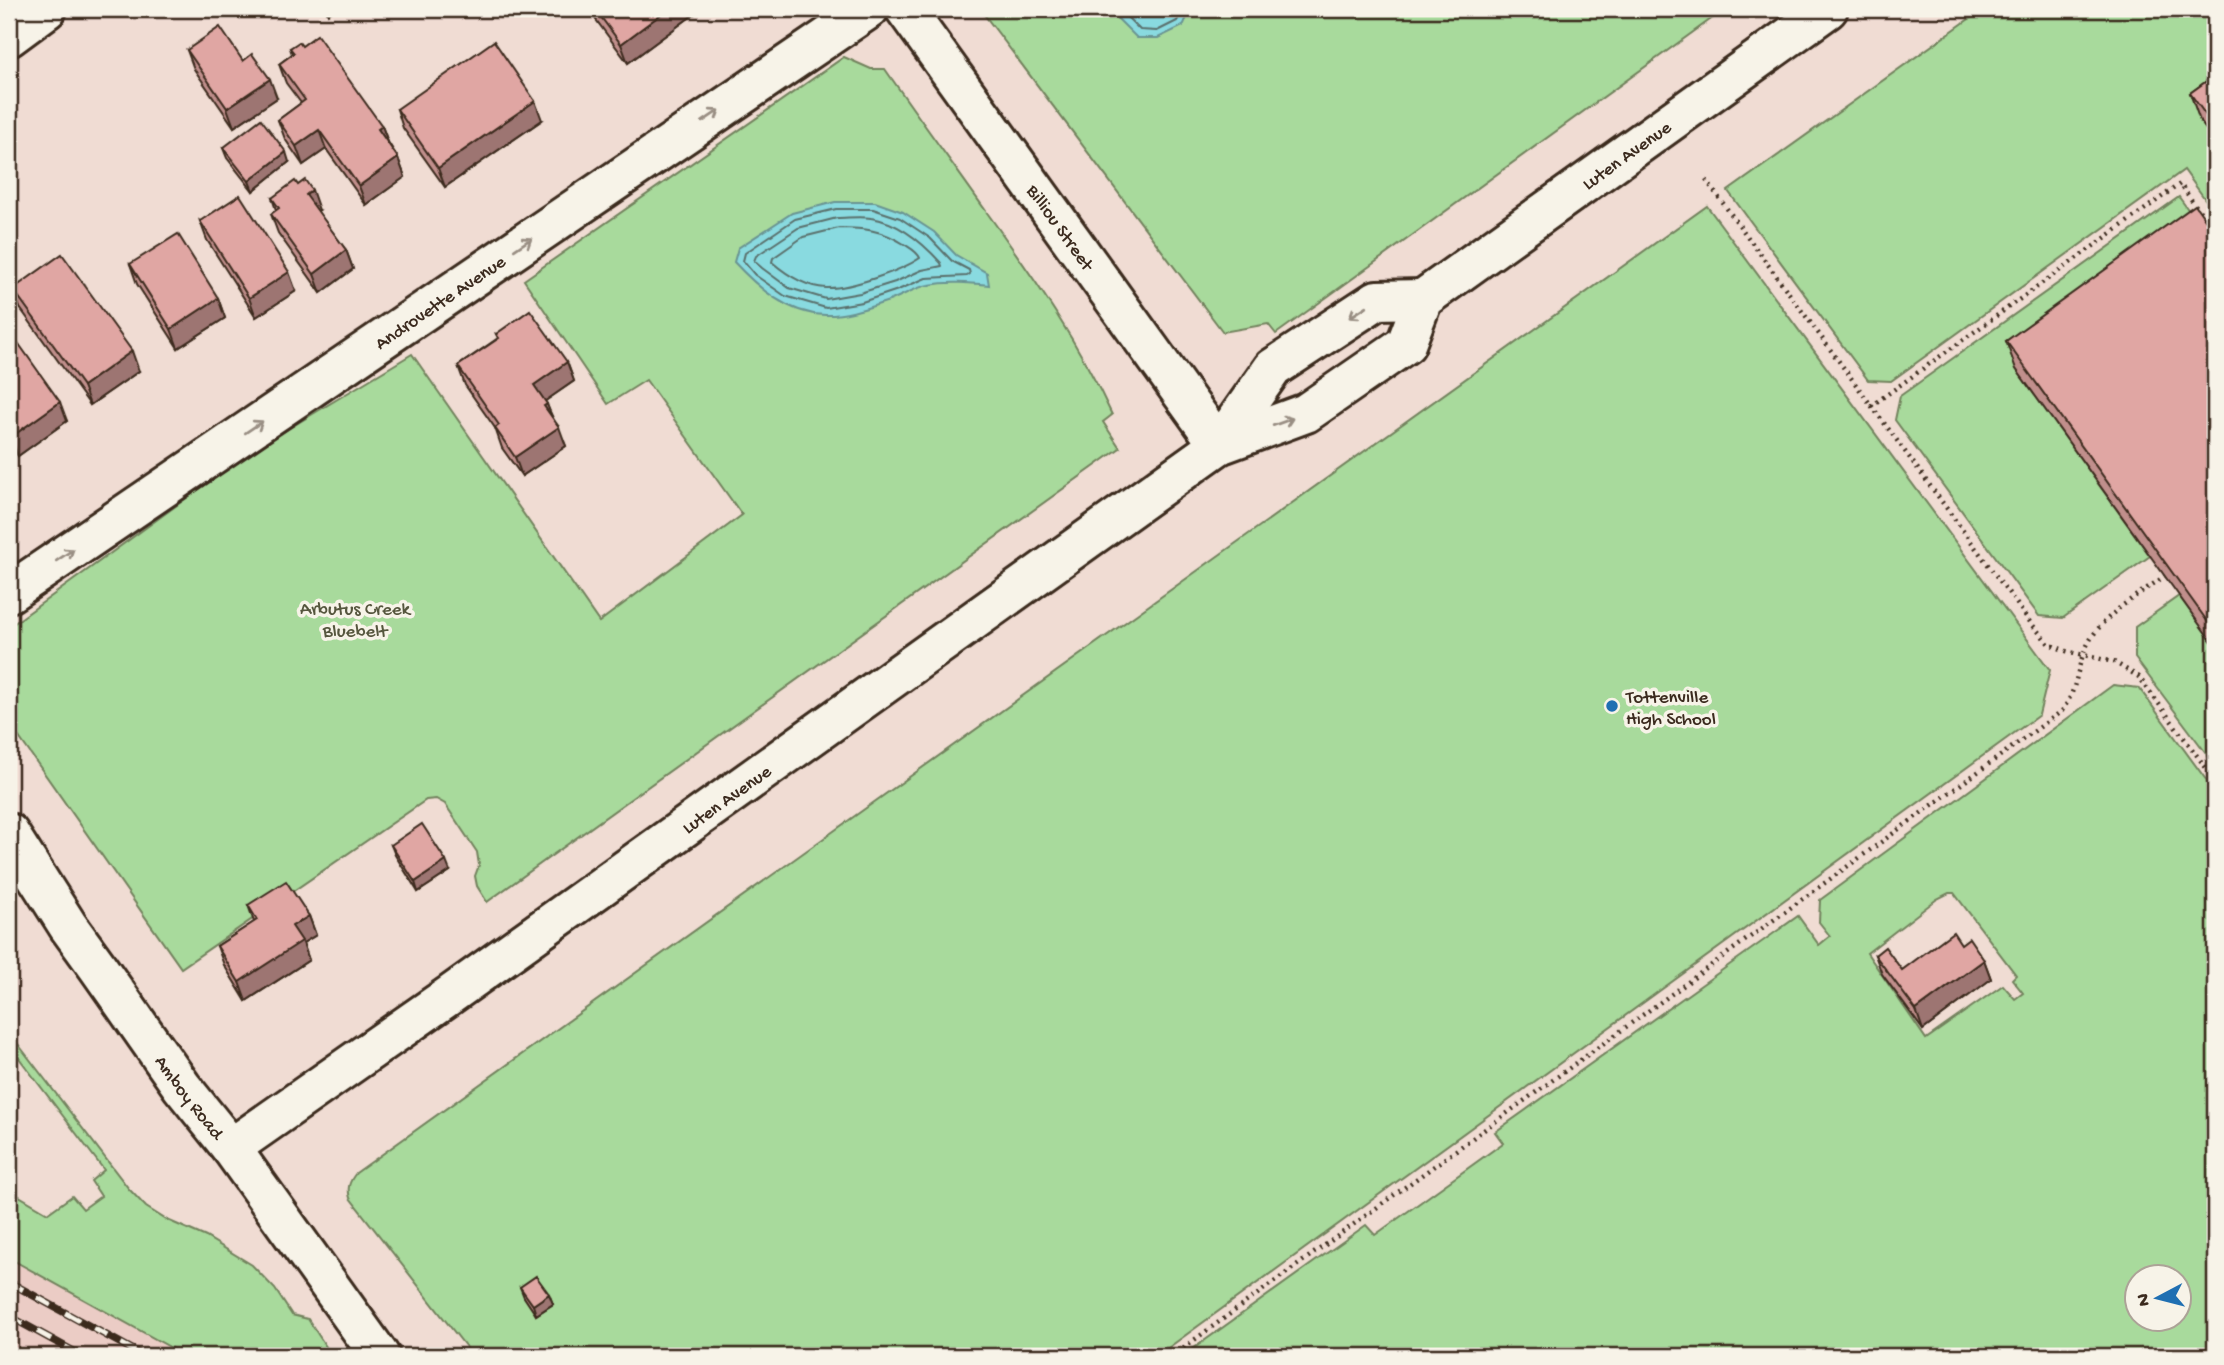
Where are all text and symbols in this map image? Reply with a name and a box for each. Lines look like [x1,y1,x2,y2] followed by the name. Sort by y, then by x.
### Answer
[701,109,720,123] one-way arrow
[1579,117,1677,196] street label: Luten Avenue
[1020,180,1099,278] street label: Billiou Street
[513,237,532,251] one-way arrow
[371,251,511,356] street label: Androvette Avenue
[1349,305,1369,319] one-way arrow
[1271,415,1293,427] one-way arrow
[243,420,263,434] one-way arrow
[55,548,74,562] one-way arrow
[300,599,412,644] park label: Arbutus Creek Bluebelt
[1625,687,1716,732] place label: Tottenville High School
[1604,698,1620,714] marker: Tottenville High School
[679,761,777,840] street label: Luten Avenue
[148,1052,229,1147] street label: Amboy Road
[2122,1264,2192,1334] north arrow
[2132,1292,2157,1307] text: N

